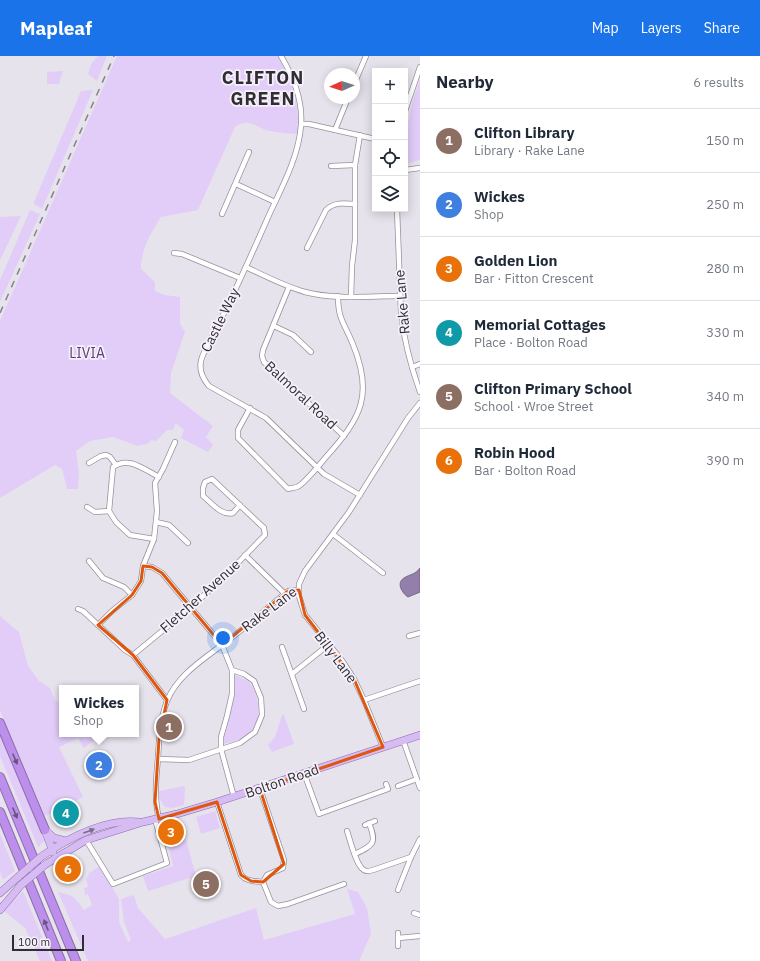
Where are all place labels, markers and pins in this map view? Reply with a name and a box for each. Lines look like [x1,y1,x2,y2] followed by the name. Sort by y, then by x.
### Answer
[156,712,182,742] pin: 1
[86,750,112,780] pin: 2
[53,798,79,828] pin: 4
[158,817,184,847] pin: 3
[55,854,81,884] pin: 6
[193,869,219,899] pin: 5

